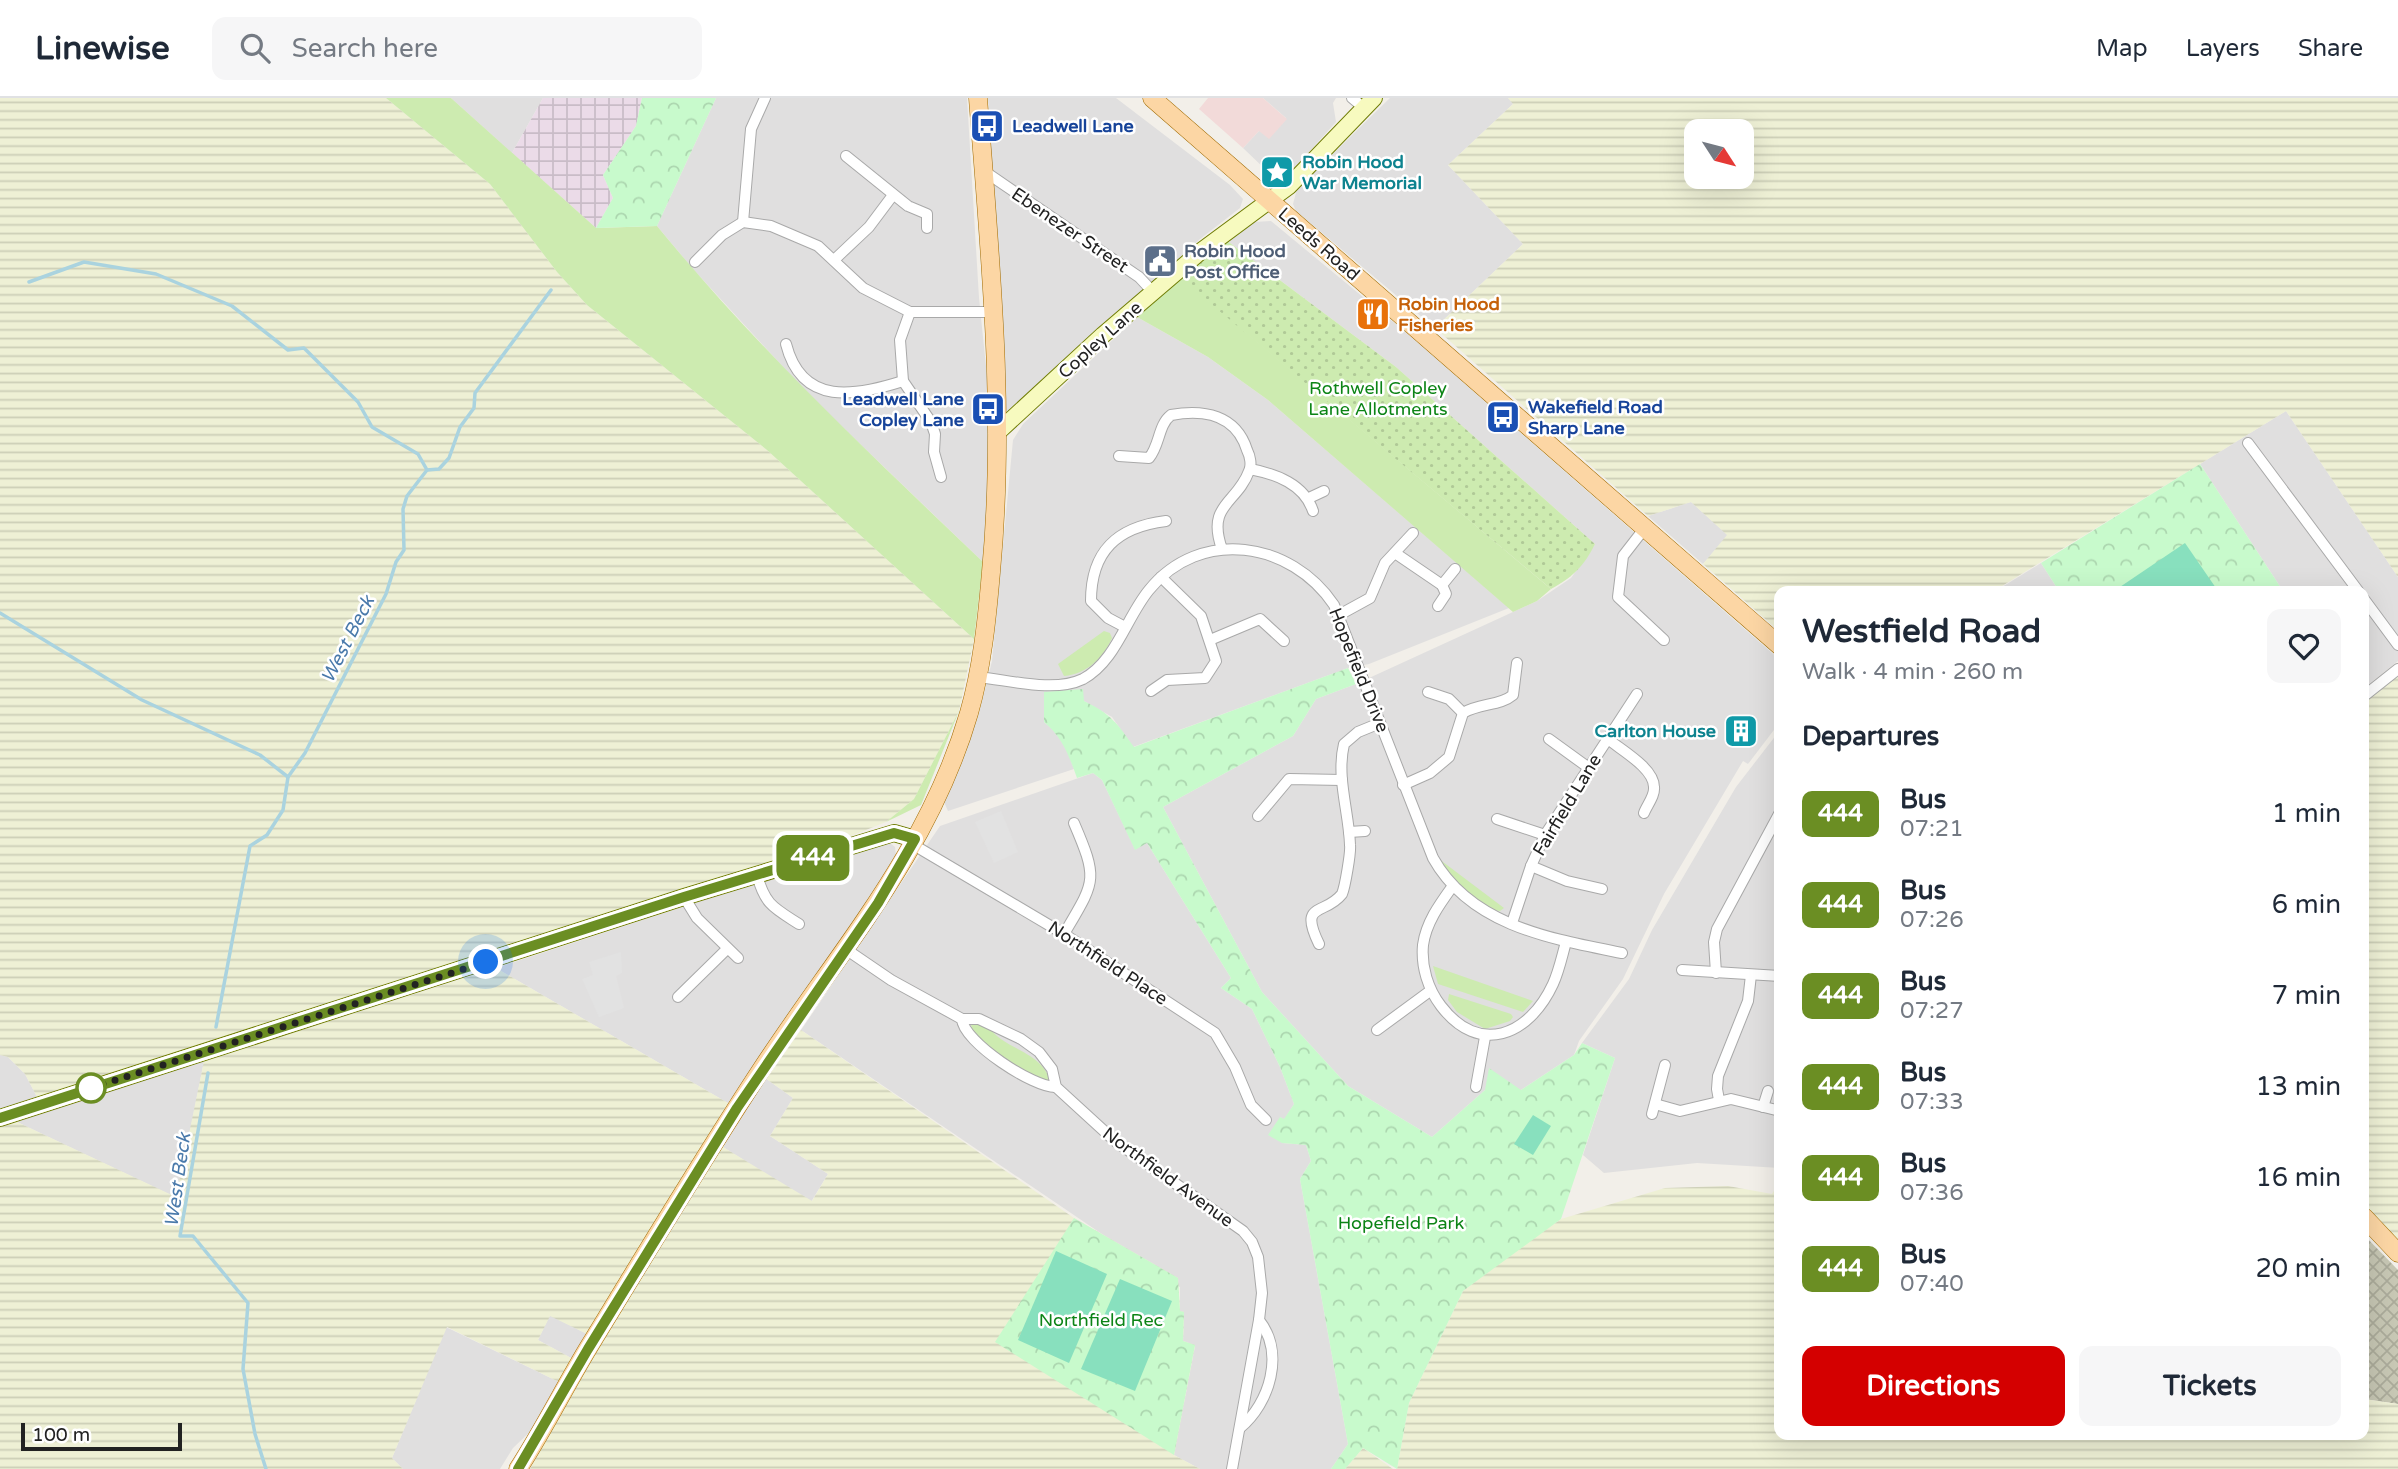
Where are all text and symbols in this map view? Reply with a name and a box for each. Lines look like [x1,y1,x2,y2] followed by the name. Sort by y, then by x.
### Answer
[212,17,702,80] search box
[35,29,170,68] text: Linewise
[236,29,274,67] icon: search
[292,33,438,64] text: Search here
[2096,34,2148,63] text: Map
[2186,34,2260,63] text: Layers
[2298,34,2363,63] text: Share
[968,107,1006,145] bus stop icon: Leadwell Lane
[1012,115,1134,137] place label: Leadwell Lane
[1684,119,1754,189] north arrow
[1684,119,1754,189] map controls
[1302,151,1422,194] place label: Robin Hood War Memorial
[1258,153,1296,191] place icon: Robin Hood War Memorial
[1007,183,1133,277] street label: Ebenezer Street
[1274,203,1364,285] street label: Leeds Road
[1184,240,1286,283] place label: Robin Hood Post Office
[1141,242,1179,280] public building icon: Robin Hood Post Office
[1398,293,1500,336] place label: Robin Hood Fisheries
[1354,295,1392,333] restaurant icon: Robin Hood Fisheries
[1054,297,1146,383] street label: Copley Lane
[1308,377,1448,420] park label: Rothwell Copley Lane Allotments
[842,388,964,431] place label: Leadwell Lane Copley Lane
[969,390,1007,428] bus stop icon: Leadwell Lane Copley Lane
[1528,396,1663,439] place label: Wakefield Road Sharp Lane
[1484,398,1522,436] bus stop icon: Wakefield Road Sharp Lane
[317,591,380,687] water label: West Beck
[1324,605,1394,735] street label: Hopefield Drive
[2267,609,2341,683] button: heart
[1802,612,2041,651] text: Westfield Road
[1802,658,2023,686] text: Walk · 4 min · 260 m
[1722,712,1760,750] building icon: Carlton House
[1595,720,1716,742] place label: Carlton House
[1802,721,1939,752] text: Departures
[1528,750,1606,860] street label: Fairfield Lane
[1900,784,1946,815] text: Bus
[2272,798,2341,829] text: 1 min
[1818,799,1863,828] text: 444
[1900,815,1964,843] text: 07:21
[773,835,853,881] line badge: 444
[790,843,836,872] text: 444
[1900,875,1946,906] text: Bus
[2272,889,2341,920] text: 6 min
[1818,890,1863,919] text: 444
[1900,906,1964,934] text: 07:26
[1044,916,1172,1010] street label: Northfield Place
[468,944,503,979] your location
[1900,966,1946,997] text: Bus
[2272,980,2341,1011] text: 7 min
[1818,981,1863,1010] text: 444
[1900,997,1964,1025] text: 07:27
[1900,1057,1946,1088] text: Bus
[2255,1071,2341,1102] text: 13 min
[1818,1072,1863,1101] text: 444
[76,1073,106,1103] unlabelled marker
[1900,1088,1964,1116] text: 07:33
[1098,1122,1238,1232] street label: Northfield Avenue
[161,1130,196,1229] water label: West Beck
[1900,1148,1946,1179] text: Bus
[2255,1162,2341,1193] text: 16 min
[1818,1163,1863,1192] text: 444
[1900,1179,1964,1207] text: 07:36
[1338,1212,1464,1234] park label: Hopefield Park
[1900,1239,1946,1270] text: Bus
[2255,1253,2341,1284] text: 20 min
[1818,1254,1863,1283] text: 444
[1900,1270,1964,1298] text: 07:40
[1039,1309,1163,1331] park label: Northfield Rec
[1802,1346,2065,1426] button: Directions
[2079,1346,2341,1426] button: Tickets
[21,1420,182,1452] scale bar
[32,1424,90,1446] text: 100 m

